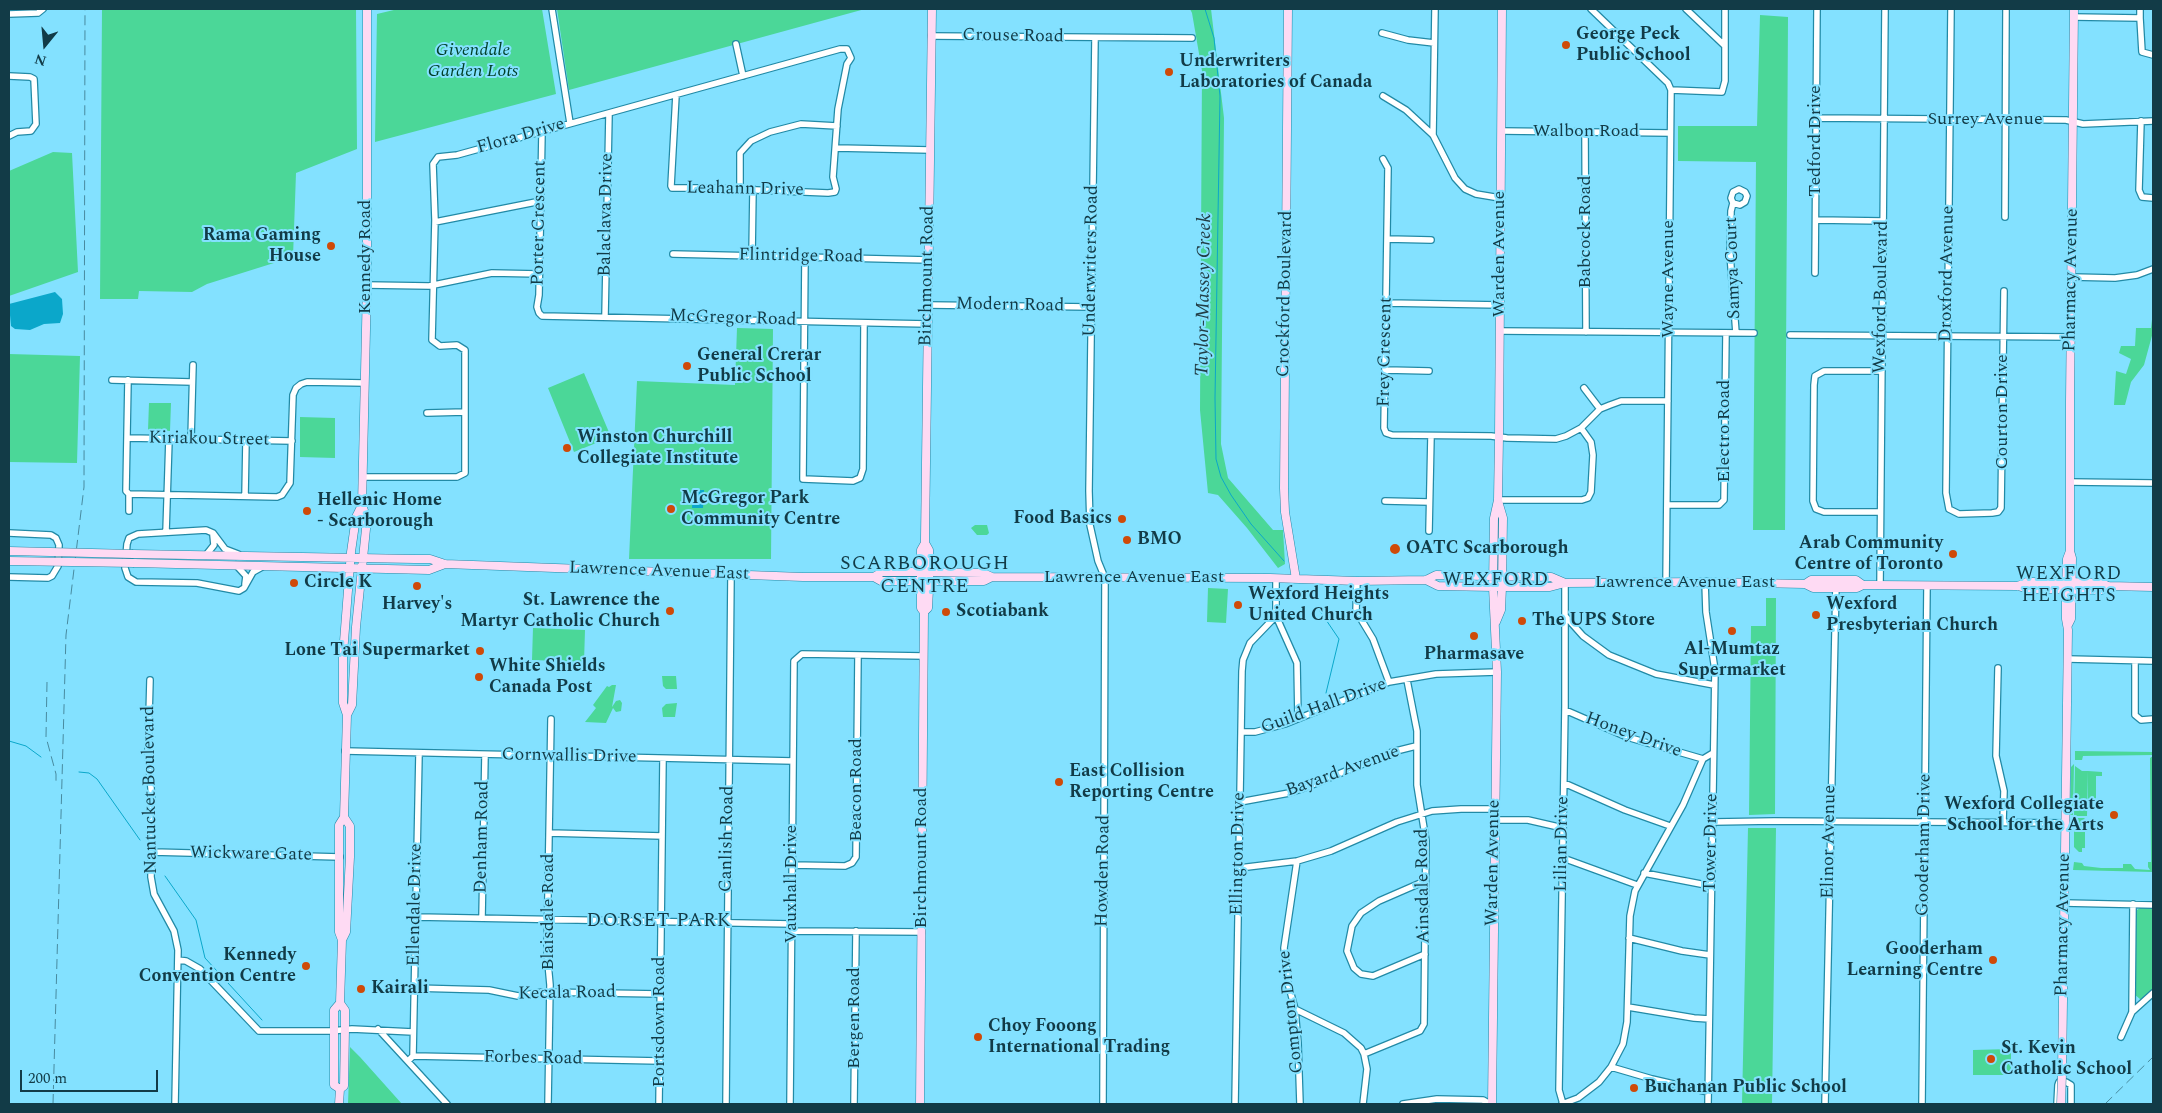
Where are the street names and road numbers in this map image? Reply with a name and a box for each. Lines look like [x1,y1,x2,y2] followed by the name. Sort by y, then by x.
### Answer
[962,25,1064,49] street label: Crouse Road
[1805,85,1827,197] street label: Tedford Drive
[1927,109,2043,131] street label: Surrey Avenue
[475,114,567,160] street label: Flora Drive
[1533,121,1639,143] street label: Walbon Road
[595,153,619,277] street label: Balaclava Drive
[528,160,552,286] street label: Porter Crescent
[1575,176,1597,288] street label: Babcock Road
[686,178,804,202] street label: Leahann Drive
[1080,185,1104,337] street label: Underwriters Road
[1489,191,1511,317] street label: Warden Avenue
[355,200,377,314] street label: Kennedy Road
[916,205,940,347] street label: Birchmount Road
[1936,206,1960,342] street label: Droxford Avenue
[2060,208,2084,352] street label: Pharmacy Avenue
[1274,211,1298,377] street label: Crockford Boulevard
[1721,216,1747,320] street label: Samya Court
[1658,220,1680,338] street label: Wayne Avenue
[1870,220,1894,374] street label: Wexford Boulevard
[738,245,864,269] street label: Flintridge Road
[956,294,1064,318] street label: Modern Road
[1374,297,1398,407] street label: Frey Crescent
[669,306,797,332] street label: McGregor Road
[1992,354,2014,470] street label: Courton Drive
[1714,380,1736,482] street label: Electro Road
[148,428,270,452] street label: Kiriakou Street
[569,558,749,586] street label: Lawrence Avenue East
[1044,567,1224,589] street label: Lawrence Avenue East
[1595,572,1775,594] street label: Lawrence Avenue East
[1258,674,1390,740] street label: Guild Hall Drive
[139,706,163,874] street label: Nantucket Boulevard
[1582,709,1684,763] street label: Honey Drive
[846,738,868,842] street label: Beacon Road
[1283,741,1403,803] street label: Bayard Avenue
[501,745,637,769] street label: Cornwallis Drive
[1913,774,1937,916] street label: Gooderham Drive
[471,780,495,894] street label: Denham Road
[1818,785,1842,899] street label: Elinor Avenue
[716,786,740,892] street label: Canlish Road
[911,788,933,928] street label: Birchmount Road
[1227,792,1251,916] street label: Ellington Drive
[1700,793,1724,893] street label: Tower Drive
[1551,796,1575,892] street label: Lilian Drive
[1482,800,1506,926] street label: Warden Avenue
[1092,815,1116,927] street label: Howden Road
[781,825,803,943] street label: Vauxhall Drive
[1412,828,1436,944] street label: Ainsdale Road
[190,843,312,867] street label: Wickware Gate
[404,843,428,967] street label: Ellendale Drive
[538,853,560,971] street label: Blaisdale Road
[2052,853,2076,997] street label: Pharmacy Avenue
[1275,949,1309,1075] street label: Compton Drive
[649,956,671,1088] street label: Portsdown Road
[844,967,866,1069] street label: Bergen Road
[518,982,616,1006] street label: Kecala Road
[483,1047,583,1071] street label: Forbes Road

